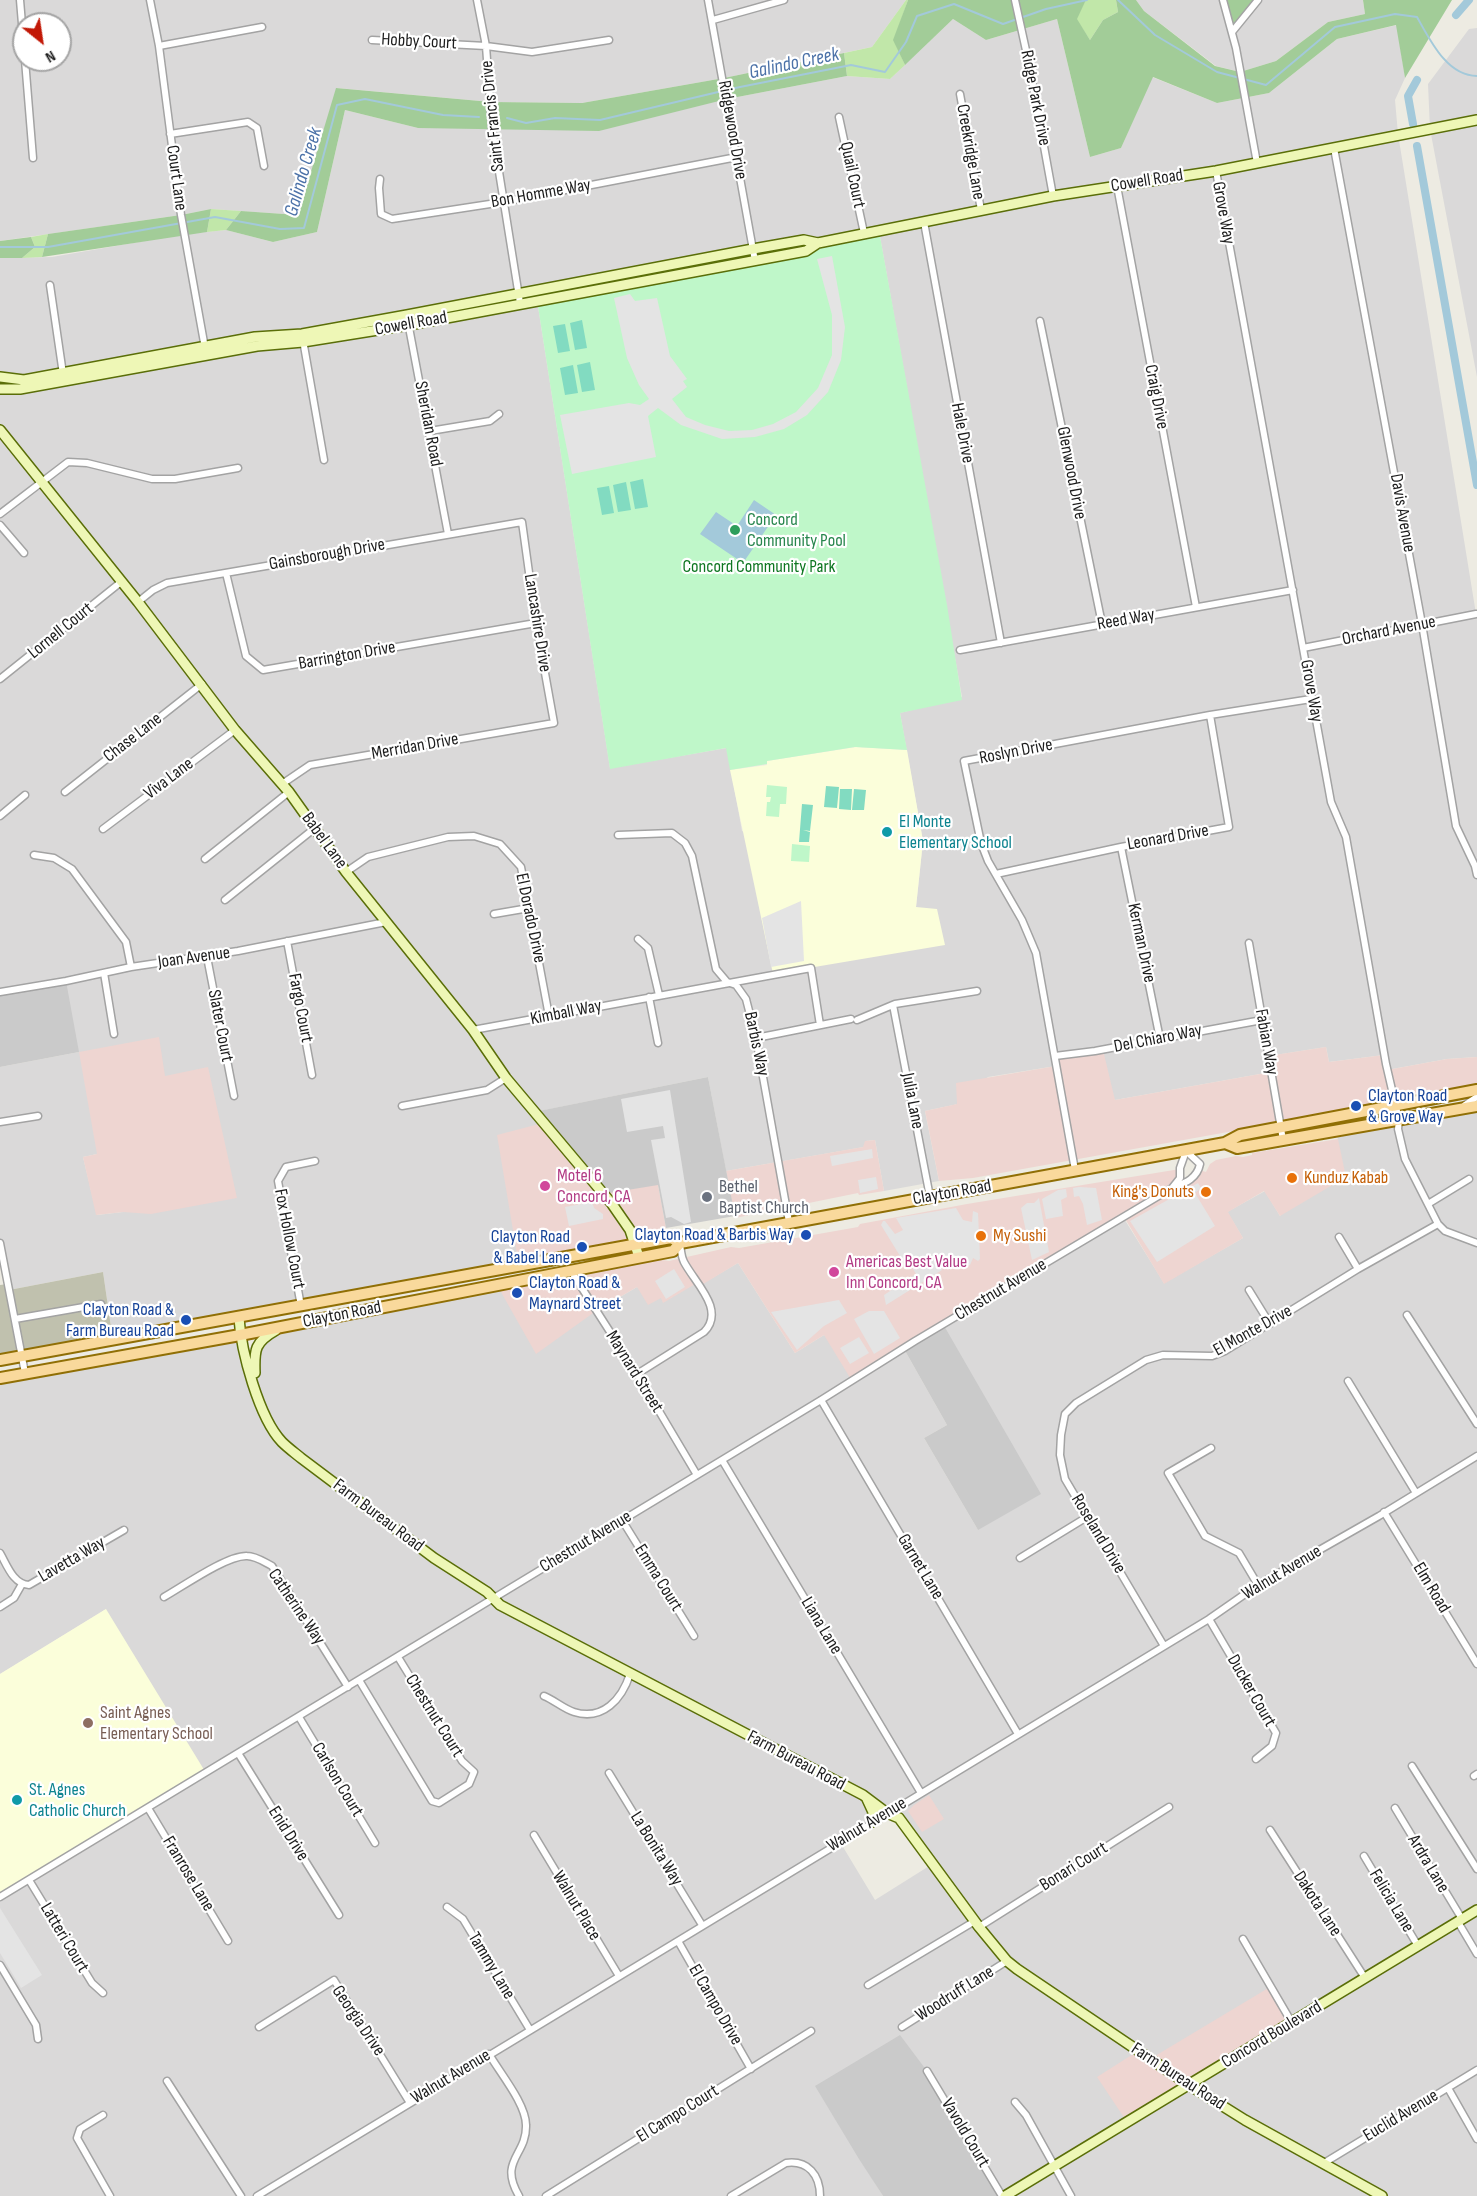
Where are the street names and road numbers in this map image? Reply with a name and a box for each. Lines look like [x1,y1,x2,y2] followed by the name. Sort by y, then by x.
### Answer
[381,29,457,55] street label: Hobby Court
[1015,48,1055,148] street label: Ridge Park Drive
[476,59,510,173] street label: Saint Francis Drive
[713,79,751,181] street label: Ridgewood Drive
[951,103,989,201] street label: Creekridge Lane
[834,140,870,210] street label: Quail Court
[161,144,191,212] street label: Court Lane
[1109,165,1185,197] street label: Cowell Road
[489,175,593,213] street label: Bon Homme Way
[1207,180,1239,246] street label: Grove Way
[373,307,449,341] street label: Cowell Road
[1139,363,1173,431] street label: Craig Drive
[409,380,447,468] street label: Sheridan Road
[946,401,978,465] street label: Hale Drive
[1051,425,1091,521] street label: Glenwood Drive
[1384,472,1420,554] street label: Davis Avenue
[267,534,387,576] street label: Gainsborough Drive
[519,572,555,674] street label: Lancashire Drive
[24,598,98,664] street label: Lornell Court
[1096,604,1156,636] street label: Reed Way
[1340,611,1438,651] street label: Orchard Avenue
[297,637,397,675] street label: Barrington Drive
[1295,658,1327,724] street label: Grove Way
[99,708,167,768] street label: Chase Lane
[370,729,460,765] street label: Merridan Drive
[977,734,1055,770] street label: Roslyn Drive
[140,753,198,805] street label: Viva Lane
[296,809,352,873] street label: Babel Lane
[1126,820,1210,856] street label: Leonard Drive
[510,871,550,965] street label: El Dorado Drive
[1122,901,1160,985] street label: Kerman Drive
[157,942,231,974] street label: Joan Avenue
[283,972,317,1044] street label: Fargo Court
[202,988,238,1064] street label: Slater Court
[529,996,603,1030] street label: Kimball Way
[1250,1007,1282,1077] street label: Fabian Way
[739,1010,773,1078] street label: Barbis Way
[1112,1020,1204,1058] street label: Del Chiaro Way
[896,1071,928,1131] street label: Julia Lane
[911,1175,993,1211] street label: Clayton Road
[269,1187,309,1291] street label: Fox Hollow Court
[951,1254,1051,1326] street label: Chestnut Avenue
[301,1297,383,1333] street label: Clayton Road
[1210,1301,1296,1361] street label: El Monte Drive
[600,1327,668,1417] street label: Maynard Street
[328,1475,428,1557] street label: Farm Bureau Road
[1066,1490,1130,1578] street label: Roseland Drive
[536,1506,636,1578] street label: Chestnut Avenue
[892,1530,948,1604] street label: Garnet Lane
[35,1532,109,1588] street label: Lavetta Way
[629,1541,687,1615] street label: Emma Court
[1238,1541,1326,1605] street label: Walnut Avenue
[1408,1559,1454,1617] street label: Elm Road
[263,1565,329,1649] street label: Catherine Way
[796,1593,846,1659] street label: Liana Lane
[1222,1651,1280,1731] street label: Ducker Court
[400,1671,468,1761] street label: Chestnut Court
[743,1726,849,1796] street label: Farm Bureau Road
[306,1739,368,1821] street label: Carlson Court
[823,1793,911,1857] street label: Walnut Avenue
[263,1803,313,1865] street label: Enid Drive
[625,1808,687,1890] street label: La Bonita Way
[1402,1831,1454,1897] street label: Ardra Lane
[157,1833,219,1915] street label: Franrose Lane
[1036,1838,1112,1896] street label: Bonari Court
[1364,1866,1418,1936] street label: Felicia Lane
[547,1867,605,1945] street label: Walnut Place
[1288,1867,1346,1941] street label: Dakota Lane
[35,1899,93,1977] street label: Latteri Court
[463,1929,519,2003] street label: Tammy Lane
[683,1961,747,2049] street label: El Campo Drive
[912,1961,998,2027] street label: Woodruff Lane
[327,1982,389,2060] street label: Georgia Drive
[1218,1997,1326,2073] street label: Concord Boulevard
[1127,2039,1229,2115] street label: Farm Bureau Road
[407,2045,495,2109] street label: Walnut Avenue
[633,2080,723,2148] street label: El Campo Court
[1360,2085,1442,2147] street label: Euclid Avenue
[936,2095,994,2171] street label: Vavold Court

